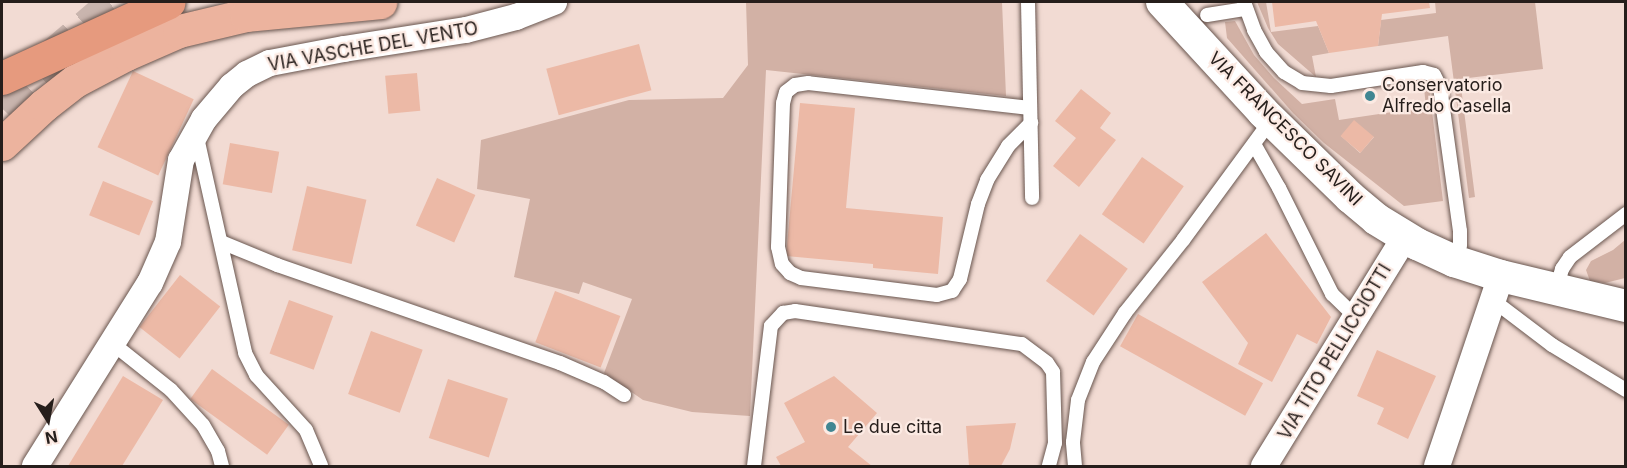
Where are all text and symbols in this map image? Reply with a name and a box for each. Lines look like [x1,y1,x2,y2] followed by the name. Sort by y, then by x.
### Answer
[266,18,480,76] street label: VIA VASCHE DEL VENTO
[1204,48,1366,210] street label: VIA FRANCESCO SAVINI
[1382,75,1511,118] place label: Conservatorio Alfredo Casella
[1363,89,1377,103] marker: Conservatorio Alfredo Casella
[1274,260,1396,444] street label: VIA TITO PELLICCIOTTI
[18,390,78,450] north arrow
[843,416,942,438] place label: Le due citta
[824,420,838,434] marker: Le due citta
[44,427,59,449] text: N

